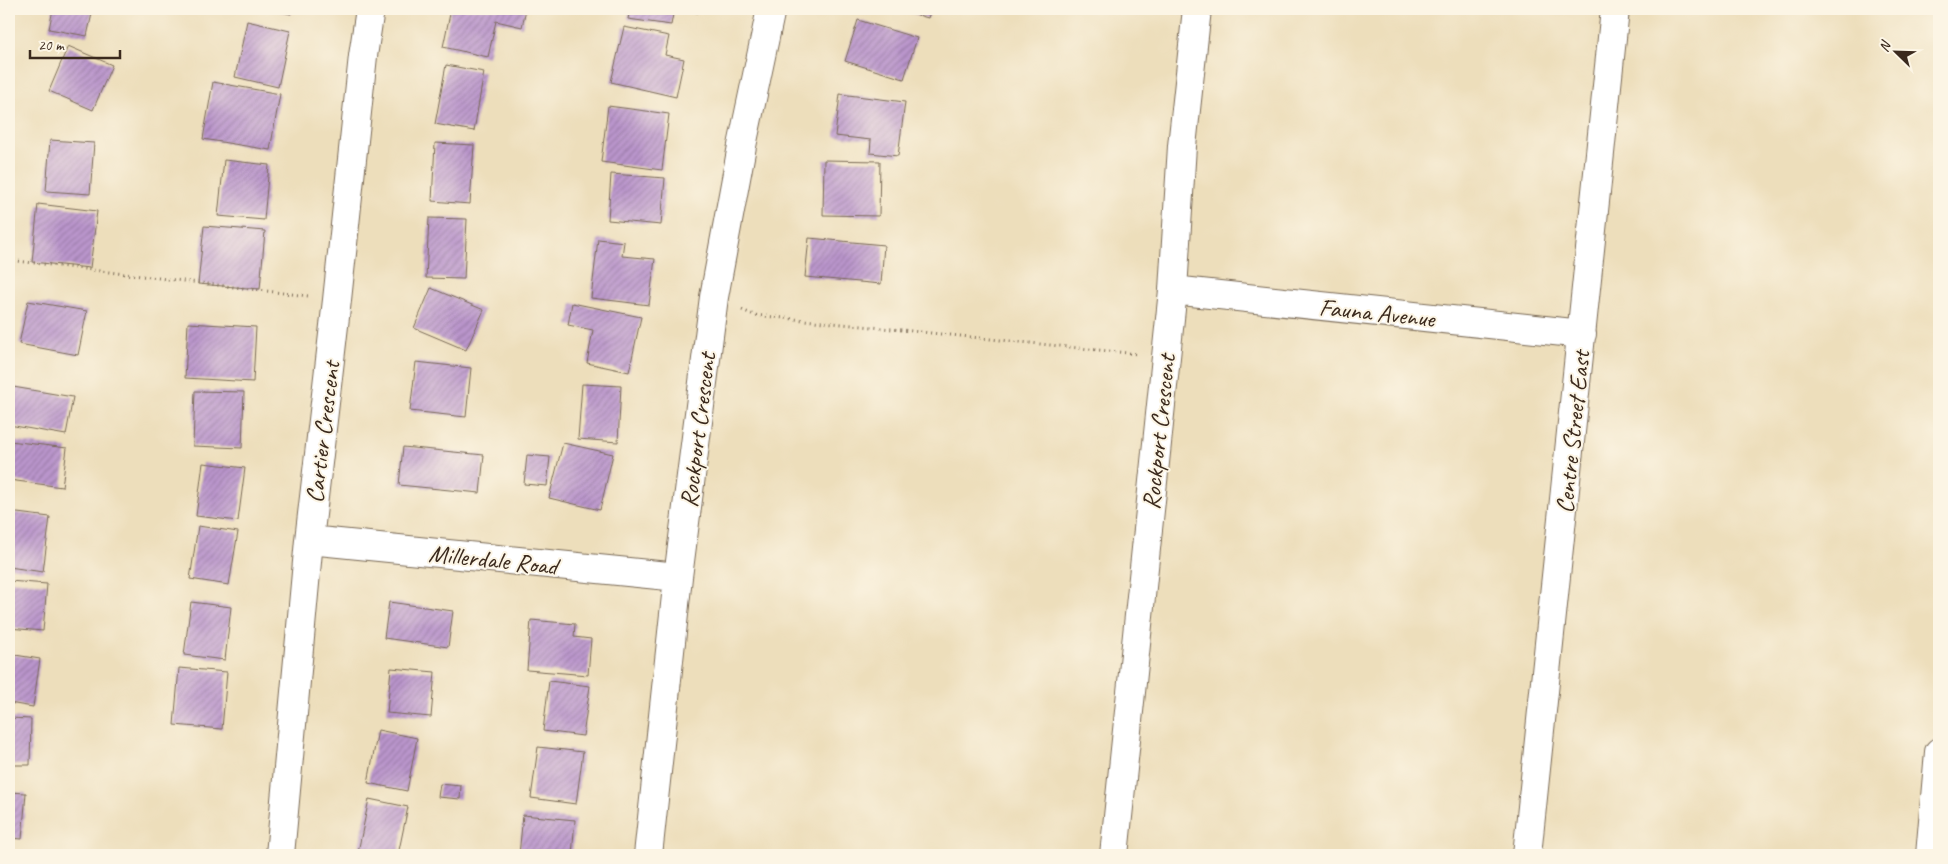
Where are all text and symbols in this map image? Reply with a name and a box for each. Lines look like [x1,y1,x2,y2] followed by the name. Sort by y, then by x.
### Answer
[30,28,120,60] scale bar
[1870,28,1920,78] north arrow
[38,36,65,55] text: 20 m
[1875,38,1895,54] text: N
[1318,291,1438,335] street label: Fauna Avenue
[1549,347,1598,515] street label: Centre Street East
[673,348,724,509] street label: Rockport Crescent
[1135,350,1183,511] street label: Rockport Crescent
[298,357,348,505] street label: Cartier Crescent
[427,537,562,583] street label: Millerdale Road

